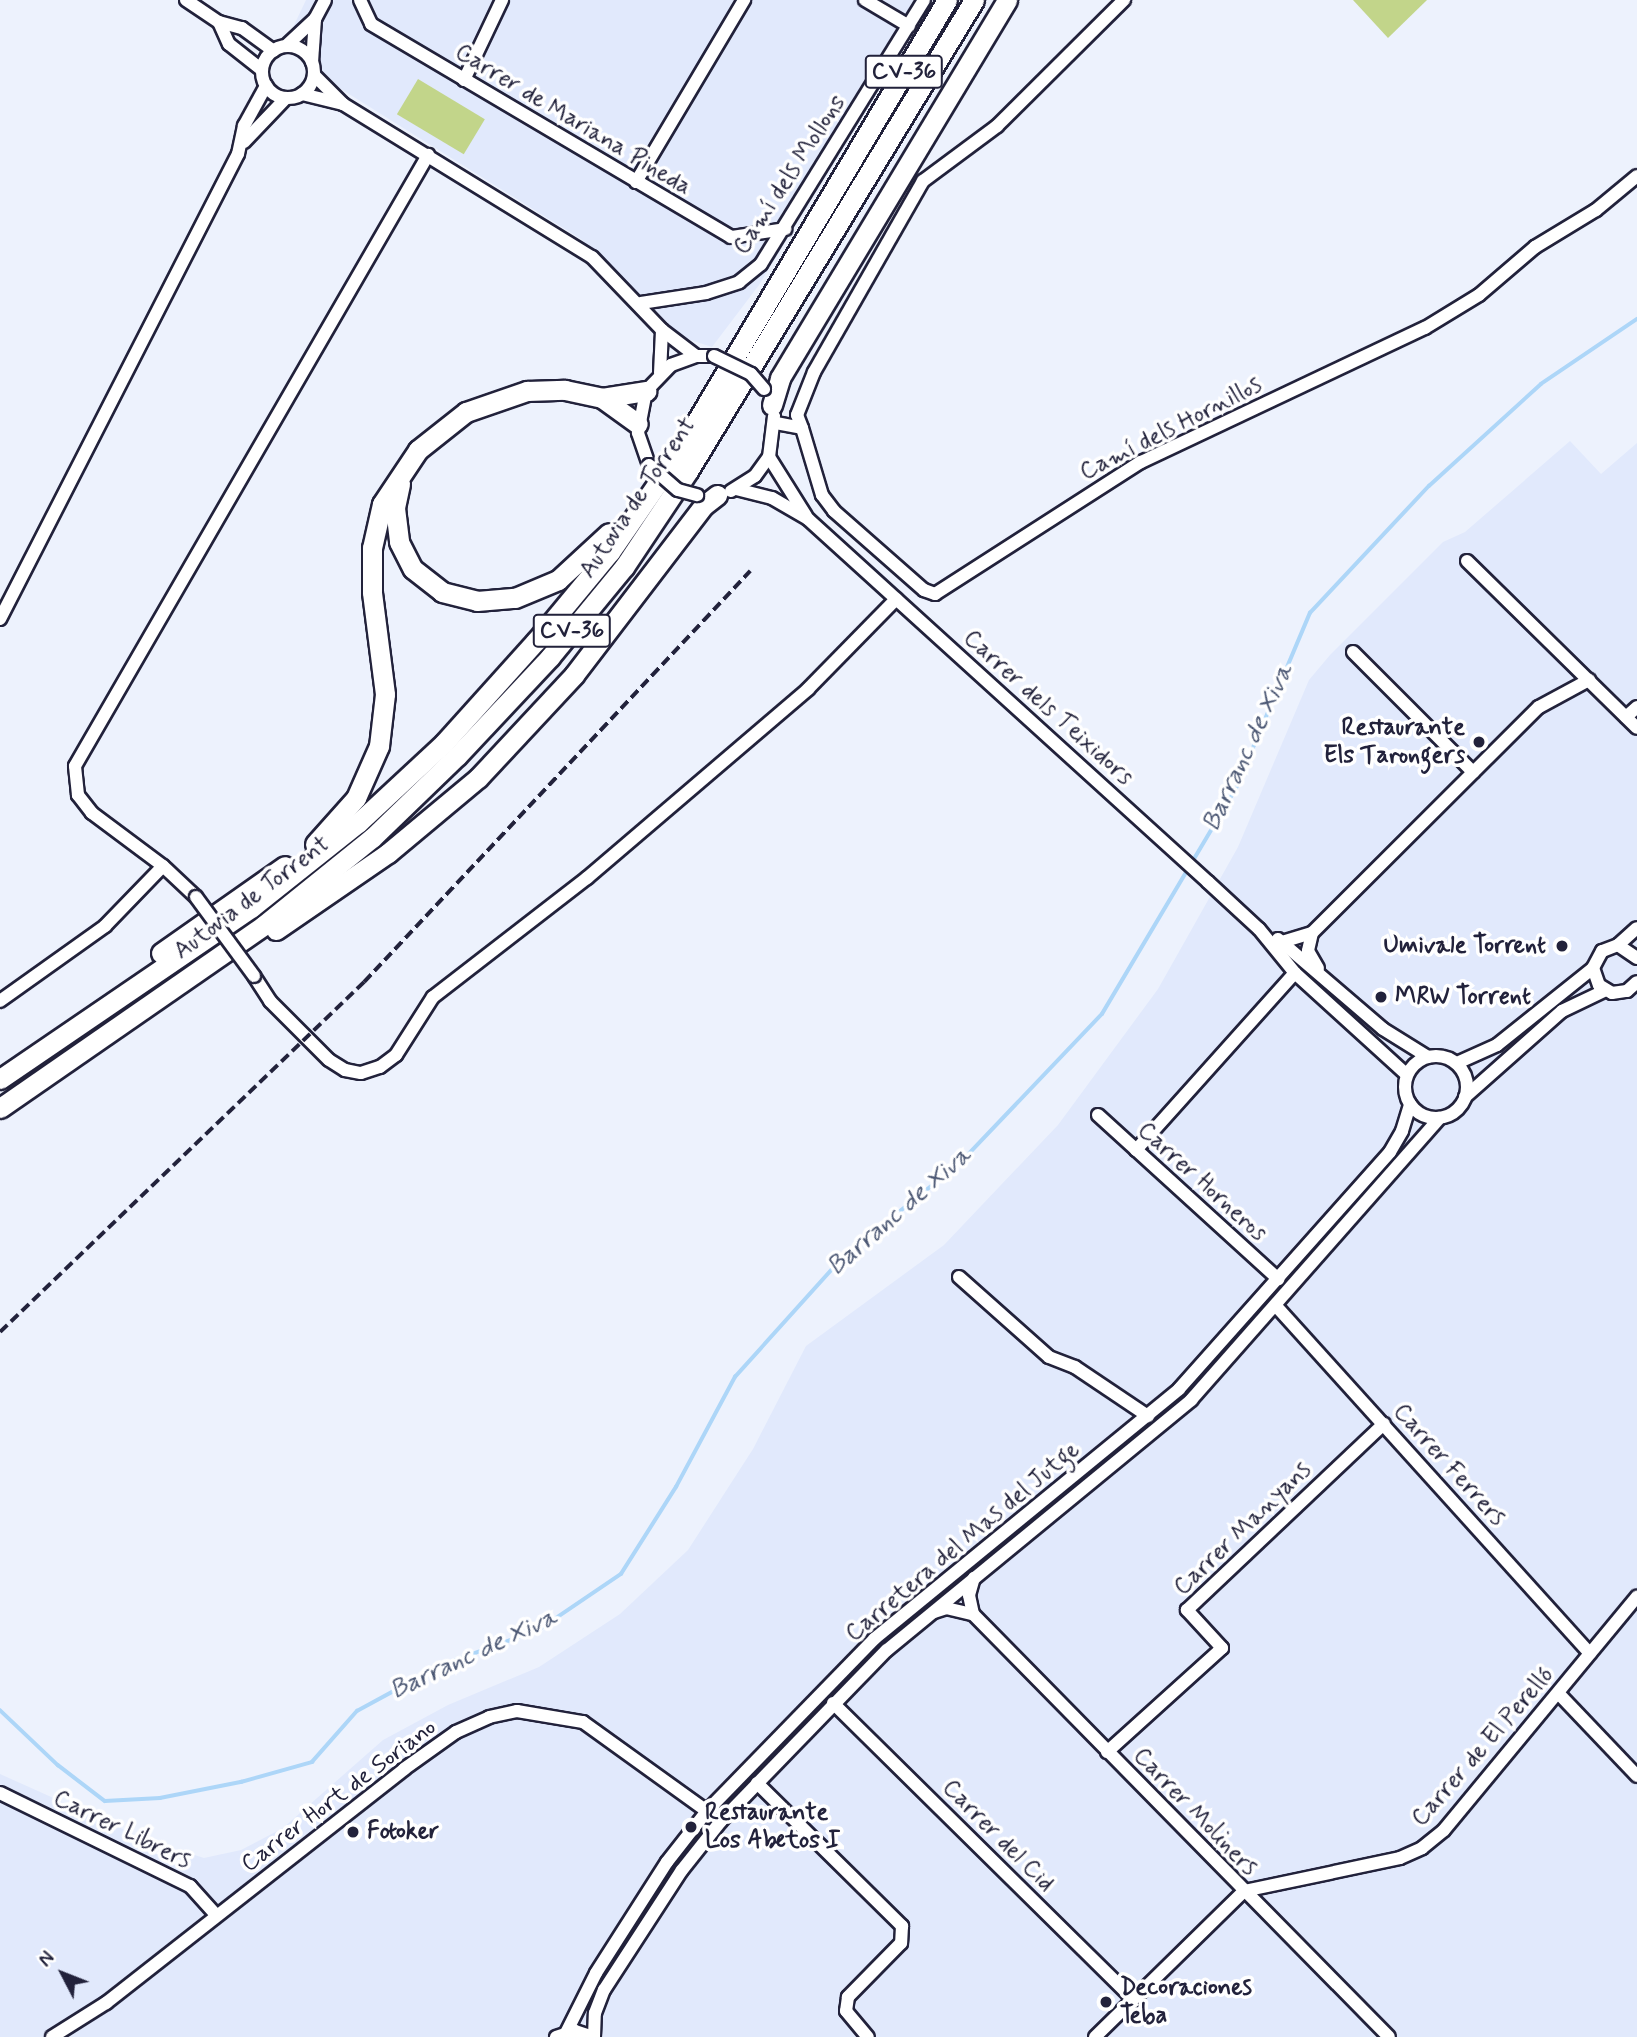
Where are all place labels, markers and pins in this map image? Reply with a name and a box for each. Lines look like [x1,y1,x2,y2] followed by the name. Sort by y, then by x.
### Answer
[1329,714,1465,770] place label: Restaurante Els Tarongers
[1471,734,1487,750] marker: Restaurante Els Tarongers
[1382,932,1546,960] place label: Umivale Torrent
[1552,936,1572,956] marker: Umivale Torrent
[1395,983,1531,1011] place label: MRW Torrent
[1373,989,1389,1005] marker: MRW Torrent
[705,1799,840,1855] place label: Restaurante Los Abetos I
[367,1818,439,1846] place label: Fotoker
[683,1819,699,1835] marker: Restaurante Los Abetos I
[345,1824,361,1840] marker: Fotoker
[1120,1974,1252,2030] place label: Decoraciones Teba
[1098,1994,1114,2010] marker: Decoraciones Teba

